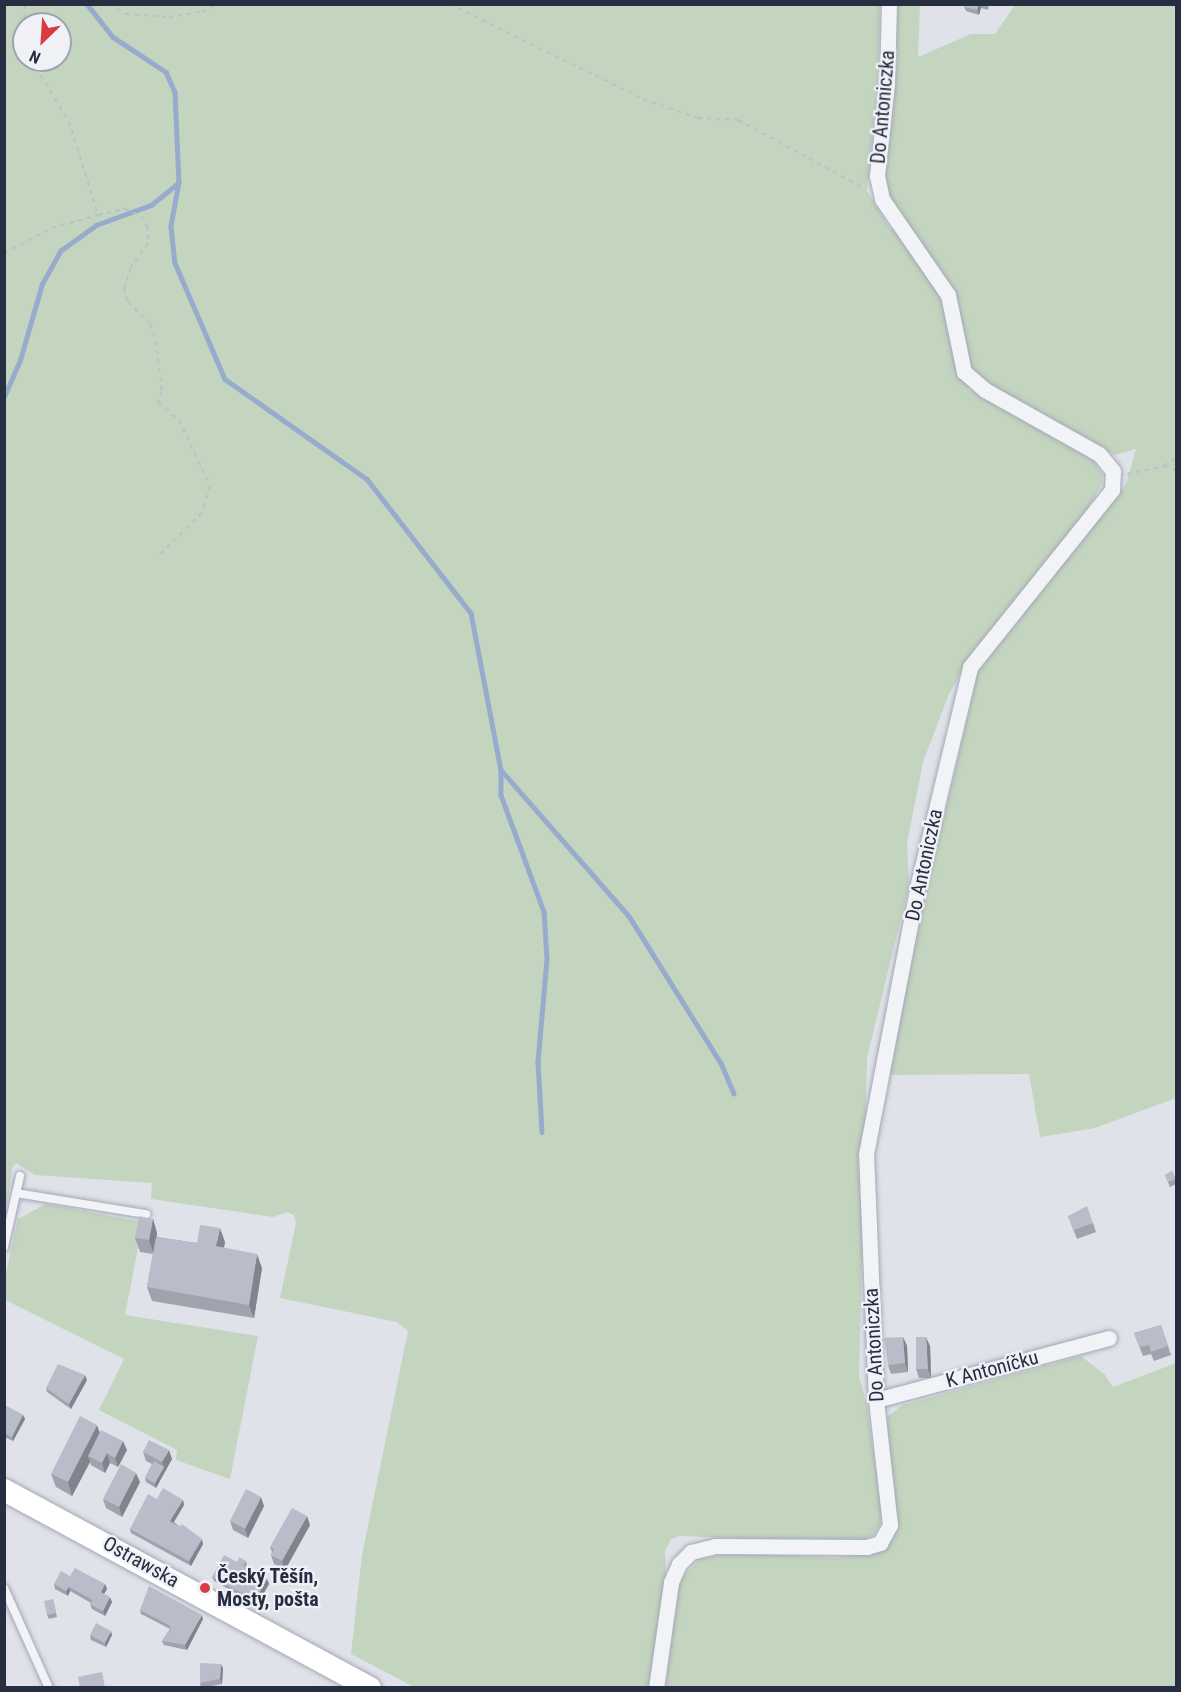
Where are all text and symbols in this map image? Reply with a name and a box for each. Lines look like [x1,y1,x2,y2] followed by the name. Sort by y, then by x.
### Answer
[12,12,72,72] north arrow
[27,46,43,68] text: N
[866,49,900,165] street label: Do Antoniczka
[900,807,948,923] street label: Do Antoniczka
[859,1287,889,1403] street label: Do Antoniczka
[943,1345,1041,1393] street label: K Antoníčku
[99,1531,183,1593] street label: Ostrawska
[217,1564,319,1611] place label: Český Těšín, Mosty, pošta
[198,1581,212,1595] marker: Český Těšín, Mosty, pošta

